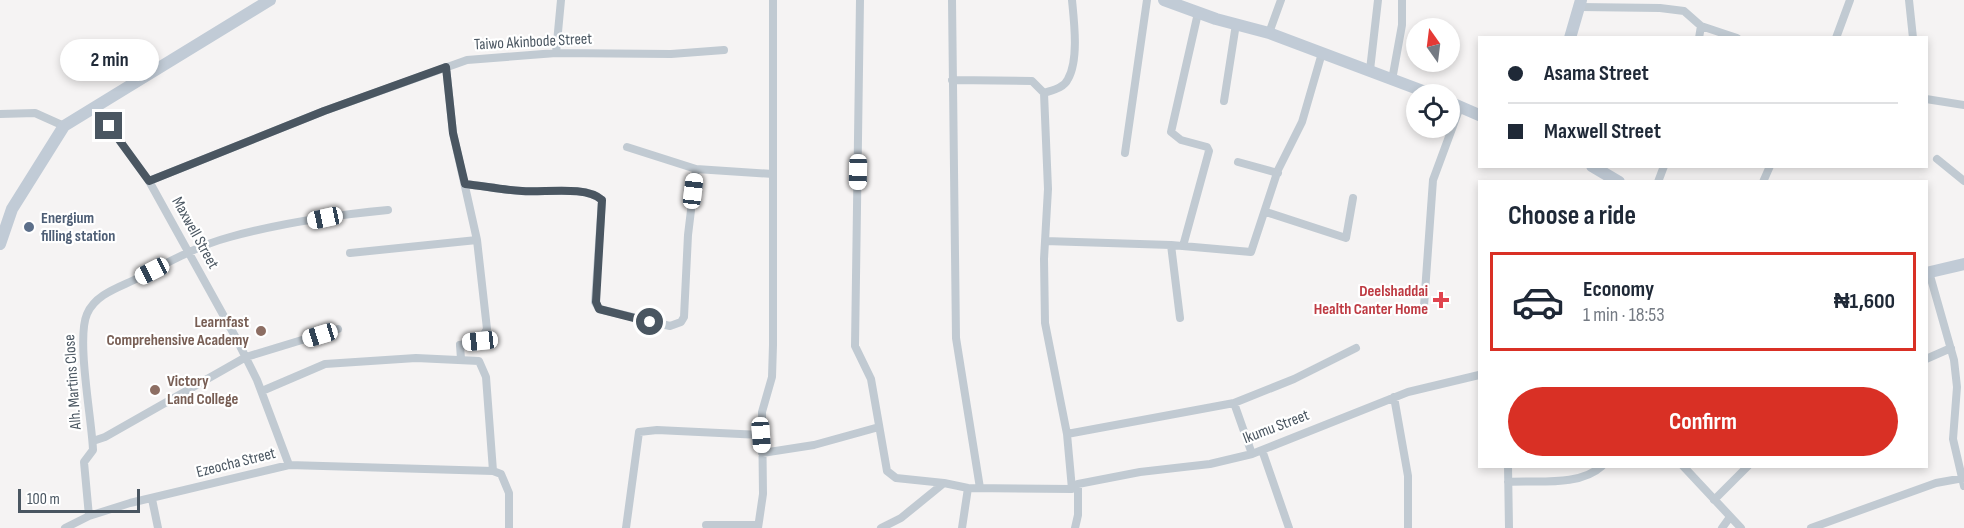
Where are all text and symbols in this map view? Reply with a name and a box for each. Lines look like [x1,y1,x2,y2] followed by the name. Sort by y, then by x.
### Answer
[1406,18,1460,72] north arrow
[1406,18,1460,138] map controls
[473,29,593,55] street label: Taiwo Akinbode Street
[60,39,158,81] callout: 2 min
[90,48,129,72] text: 2 min
[1544,60,1649,87] text: Asama Street
[1406,84,1460,138] button: locate
[95,112,122,139] route end
[1544,118,1661,145] text: Maxwell Street
[849,154,867,190] car
[682,172,704,210] car
[167,194,223,272] street label: Maxwell Street
[1508,200,1636,232] text: Choose a ride
[306,205,344,231] car
[41,209,115,246] place label: Energium filling station
[22,220,36,234] marker: Energium filling station
[132,255,172,287] car
[1511,275,1565,329] icon: car
[1583,276,1654,303] text: Economy
[1314,282,1428,319] place label: Deelshaddai Health Canter Home
[1834,288,1895,315] text: ₦1,600
[1432,291,1450,309] marker: Deelshaddai Health Canter Home
[1583,303,1665,327] text: 1 min · 18:53
[636,308,663,335] route start
[107,313,249,350] place label: Learnfast Comprehensive Academy
[300,321,340,349] car
[254,324,268,338] marker: Learnfast Comprehensive Academy
[461,330,499,352] car
[60,334,86,431] street label: Alh. Martins Close
[167,372,239,409] place label: Victory Land College
[148,383,162,397] marker: Victory Land College
[1508,387,1898,456] button: Confirm
[1240,406,1312,448] street label: Ikumu Street
[751,416,771,454] car
[194,444,278,482] street label: Ezeocha Street
[18,486,140,514] scale bar
[27,490,60,509] text: 100 m

